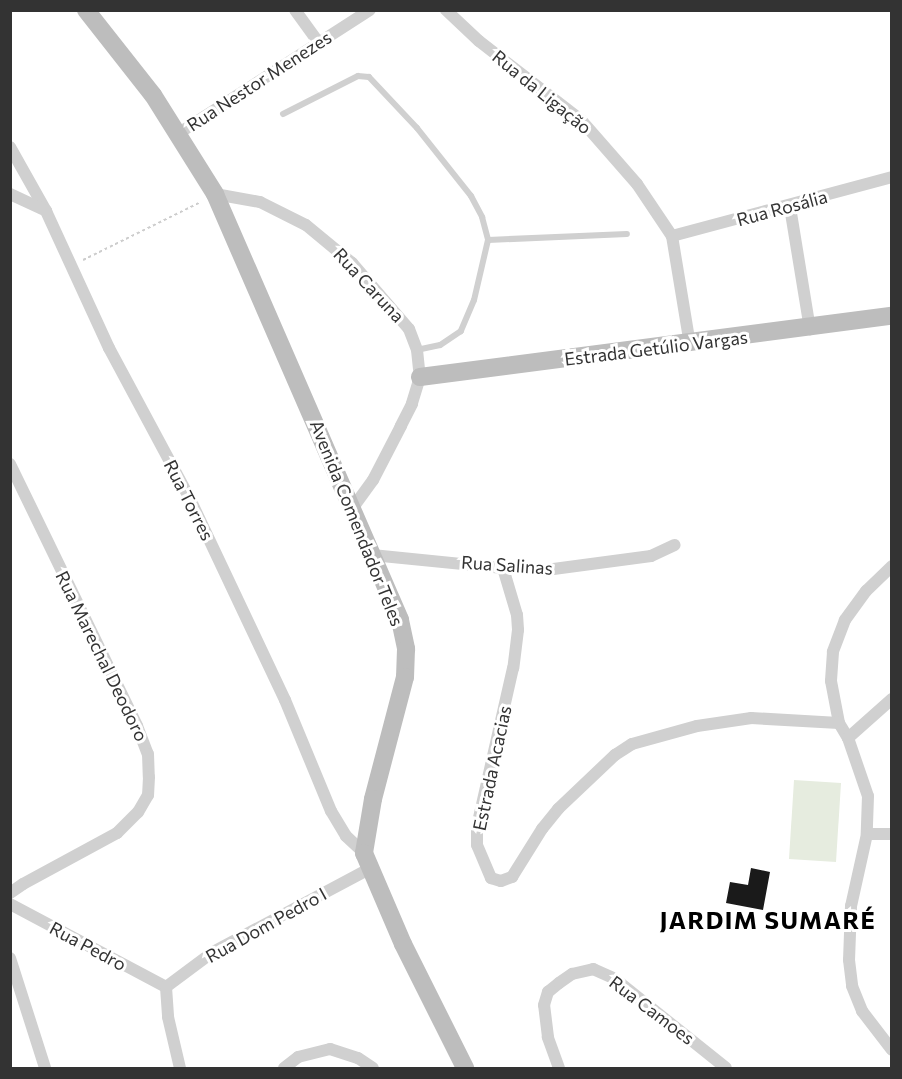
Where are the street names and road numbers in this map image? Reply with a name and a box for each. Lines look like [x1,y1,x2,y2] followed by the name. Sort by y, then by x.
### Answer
[183,26,335,136] street label: Rua Nestor Menezes
[488,46,596,138] street label: Rua da Ligação
[734,186,830,230] street label: Rua Rosália
[329,243,409,327] street label: Rua Caruna
[563,326,749,370] street label: Estrada Getúlio Vargas
[306,417,408,629] street label: Avenida Comendador Teles
[160,456,218,544] street label: Rua Torres
[460,551,554,579] street label: Rua Salinas
[51,567,153,745] street label: Rua Marechal Deodoro
[468,703,516,833] street label: Estrada Acacias
[202,883,330,967] street label: Rua Dom Pedro I
[46,917,130,975] street label: Rua Pedro
[605,971,699,1049] street label: Rua Camoes

